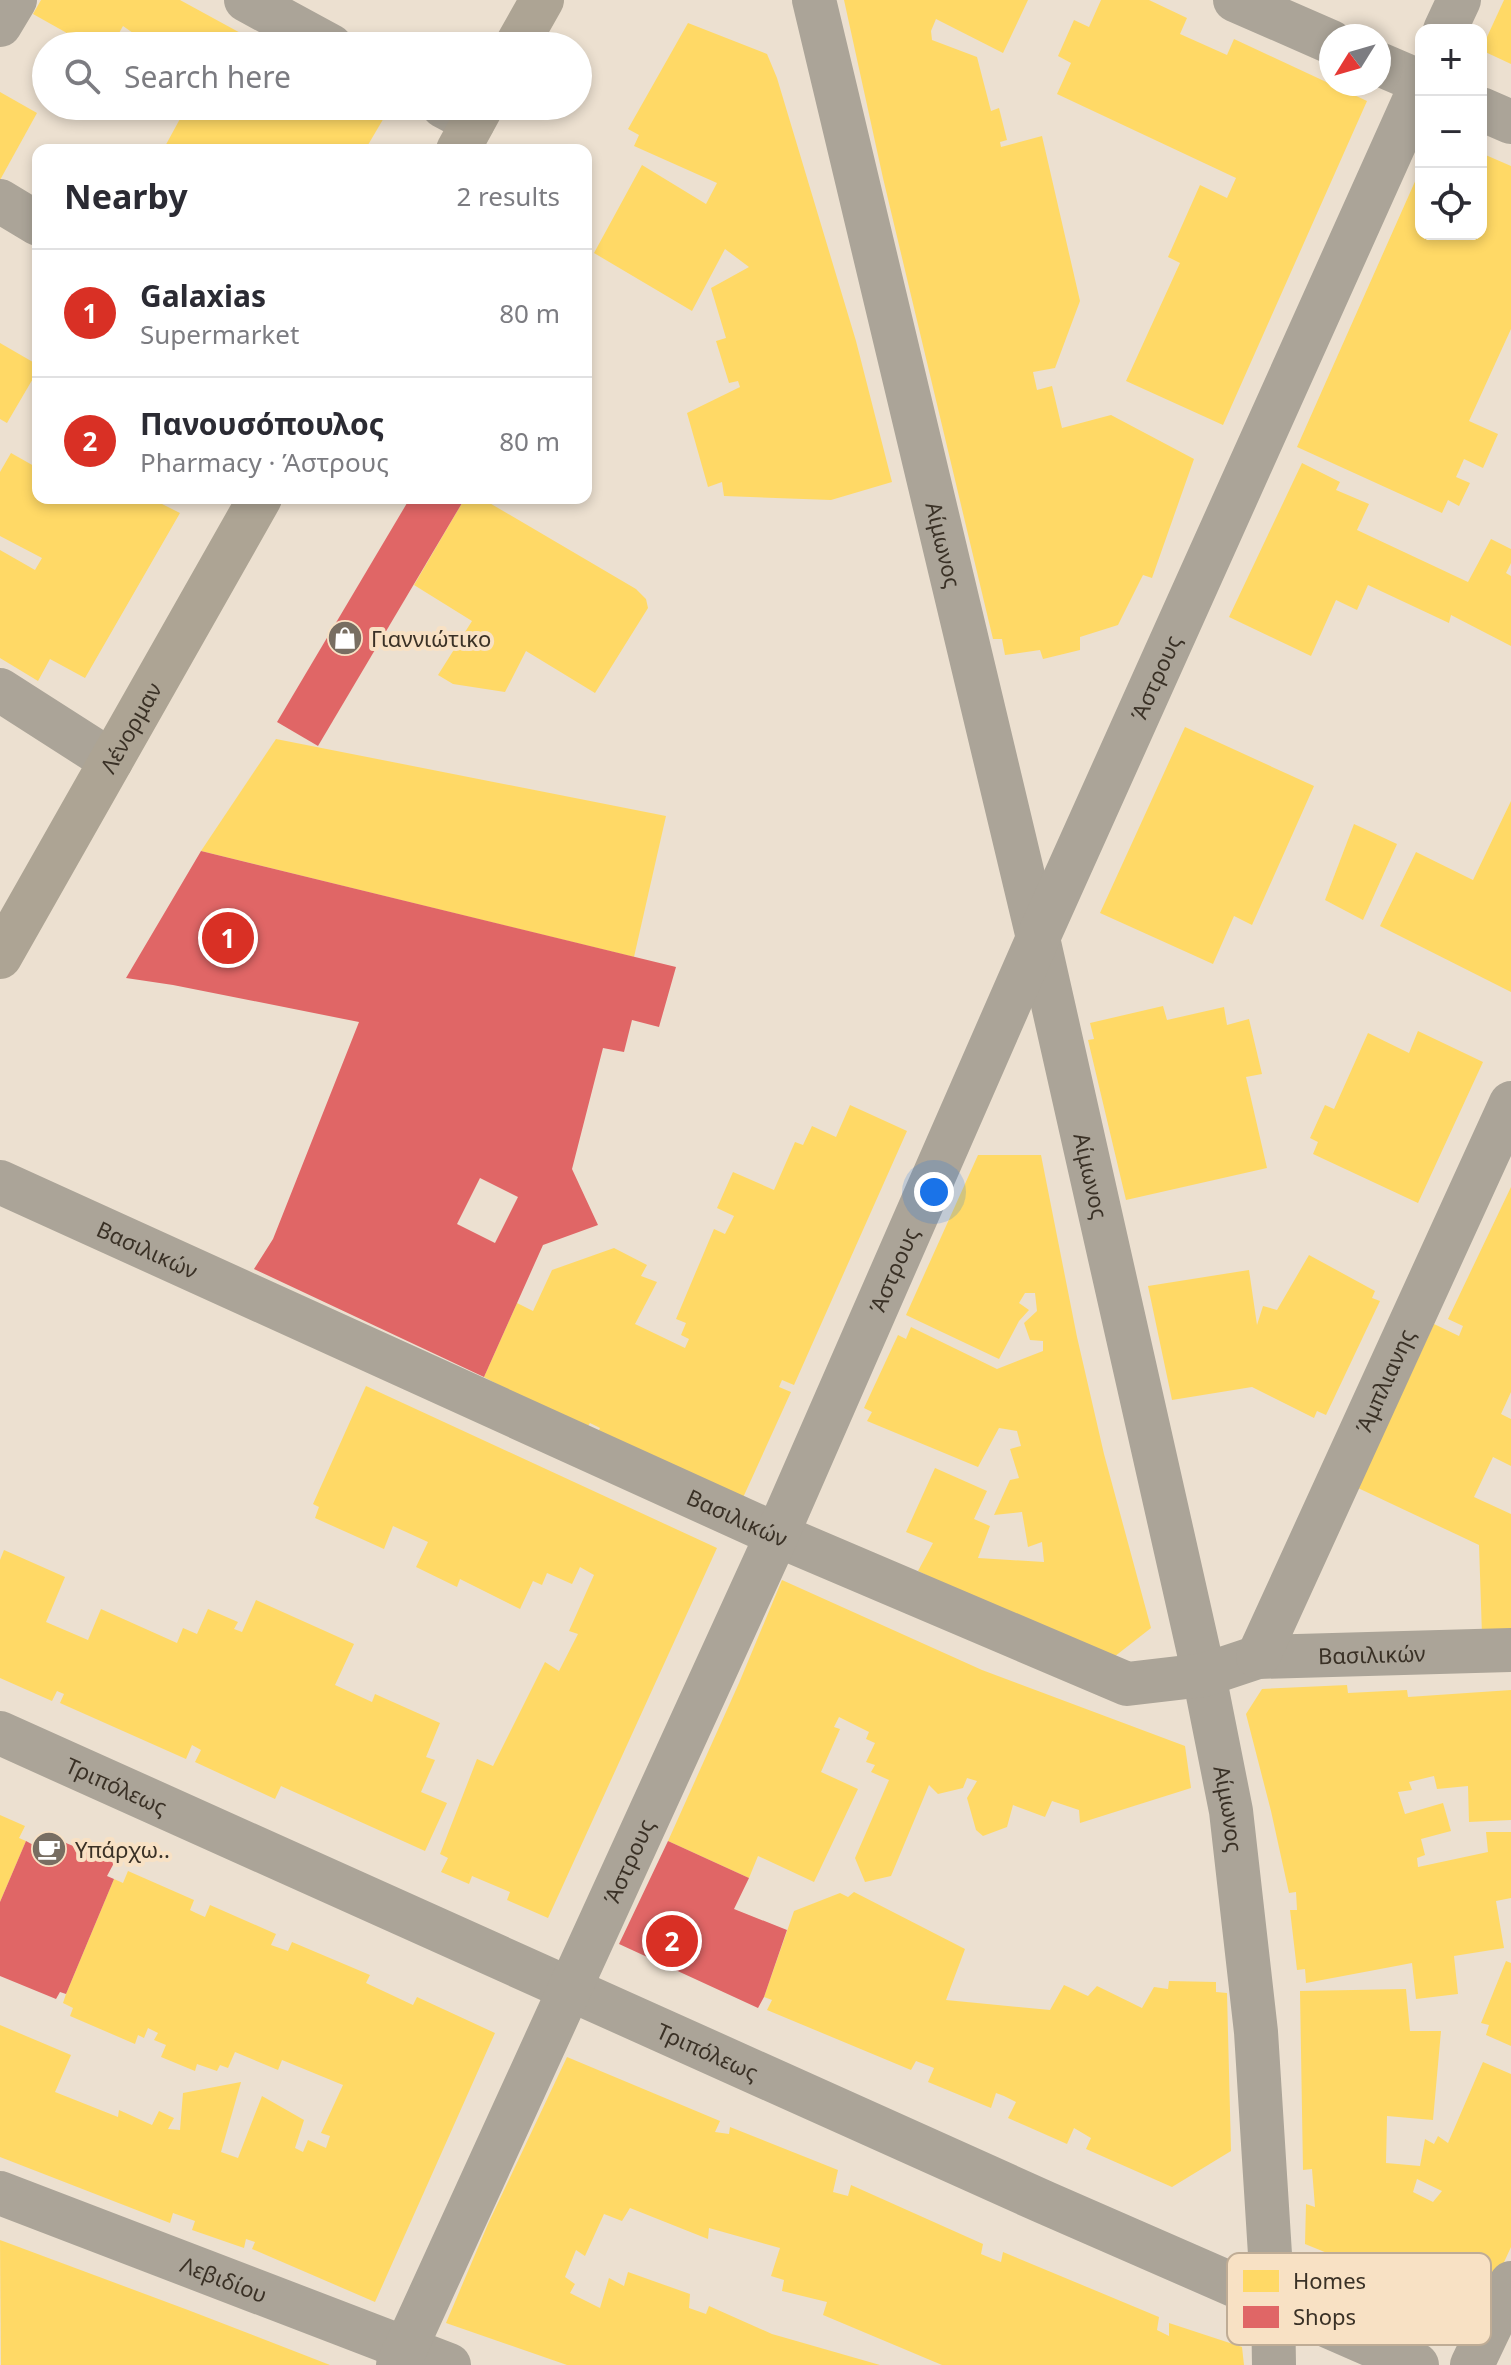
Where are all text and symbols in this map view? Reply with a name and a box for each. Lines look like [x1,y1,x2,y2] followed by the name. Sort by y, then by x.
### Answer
[1319,24,1391,96] north arrow
[1415,24,1487,240] map controls
[1415,24,1487,96] button: +
[32,32,592,120] search box
[60,54,104,98] icon: search
[124,56,291,97] text: Search here
[1415,96,1487,168] button: −
[1415,168,1487,240] button: locate
[64,173,188,219] text: Nearby
[456,178,560,214] text: 2 results
[140,275,266,316] text: Galaxias
[83,295,97,331] text: 1
[499,295,560,331] text: 80 m
[140,316,299,352] text: Supermarket
[140,403,384,444] text: Πανουσόπουλος
[83,423,97,459] text: 2
[499,423,560,459] text: 80 m
[140,444,389,480] text: Pharmacy · Άστρους
[919,499,969,591] street label: Αίμωνος
[326,619,364,657] shop icon: Γιαννιώτικο
[371,623,491,653] place label: Γιαννιώτικο
[1123,630,1187,724] street label: Άστρους
[92,676,168,778] street label: Λένορμαν
[202,908,254,968] pin: 1
[1067,1130,1116,1222] street label: Αίμωνος
[914,1172,954,1212] your location
[92,1213,203,1285] street label: Βασιλικών
[861,1222,925,1317] street label: Άστρους
[1348,1324,1421,1437] street label: Άμπλιανης
[682,1481,792,1553] street label: Βασιλικών
[1317,1637,1426,1670] street label: Βασιλικών
[61,1750,172,1821] street label: Τριπόλεως
[1207,1763,1251,1854] street label: Αίμωνος
[596,1814,661,1908] street label: Άστρους
[30,1830,68,1868] cafe icon: Υπάρχω..
[75,1834,170,1864] place label: Υπάρχω..
[646,1911,698,1971] pin: 2
[652,2015,763,2087] street label: Τριπόλεως
[177,2249,272,2309] street label: Λεβιδίου
[1227,2253,1491,2345] legend
[1293,2265,1366,2295] text: Homes
[1293,2301,1356,2331] text: Shops

